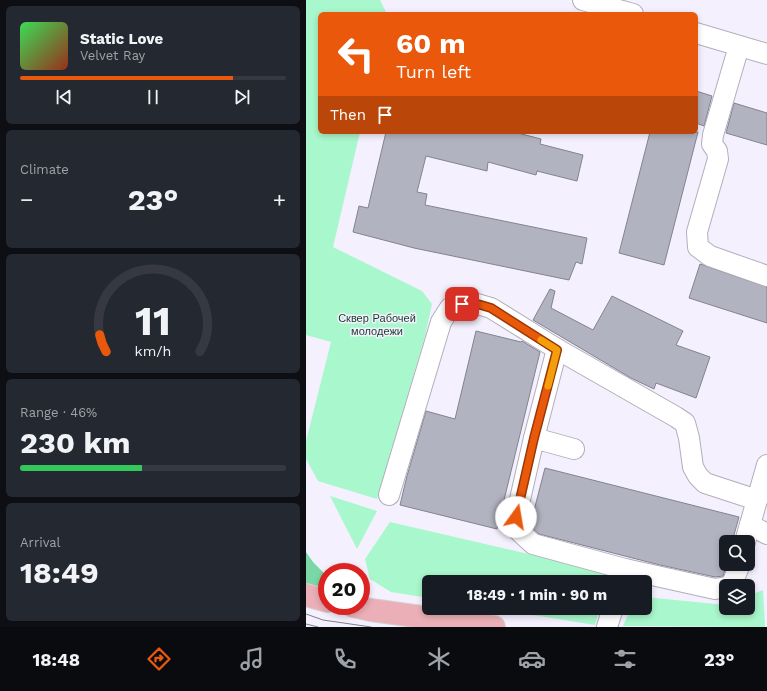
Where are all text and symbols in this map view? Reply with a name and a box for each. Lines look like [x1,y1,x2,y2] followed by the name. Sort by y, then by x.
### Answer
[396,27,466,60] text: 60 m
[330,28,382,80] icon: left
[80,30,163,48] text: Static Love
[80,48,145,63] text: Velvet Ray
[396,61,471,82] text: Turn left
[53,86,75,108] icon: previous
[142,86,164,108] icon: pause
[231,86,253,108] icon: next
[374,104,396,126] icon: arrive
[330,106,366,124] text: Then
[20,162,69,177] text: Climate
[128,182,178,217] text: 23°
[20,187,33,212] text: −
[273,187,286,212] text: +
[445,287,479,321] pin
[451,293,473,315] icon: arrive
[135,295,171,344] text: 11
[338,312,416,338] park label: Сквер Рабочей молодежи
[135,342,171,358] text: km/h
[20,405,97,420] text: Range · 46%
[20,425,130,460] text: 230 km
[495,496,537,538] position arrow
[20,535,61,550] text: Arrival
[719,535,755,615] map controls
[719,535,755,571] button: search
[20,555,99,590] text: 18:49
[318,563,370,615] speed limit sign: 20
[719,579,755,615] button: layers
[467,586,607,604] text: 18:49 · 1 min · 90 m
[145,645,173,673] icon: directions
[238,645,266,673] icon: music
[331,645,359,673] icon: phone
[425,645,453,673] icon: climate
[518,645,546,673] icon: car
[611,645,639,673] icon: filters
[33,649,80,670] text: 18:48
[704,649,734,670] text: 23°

